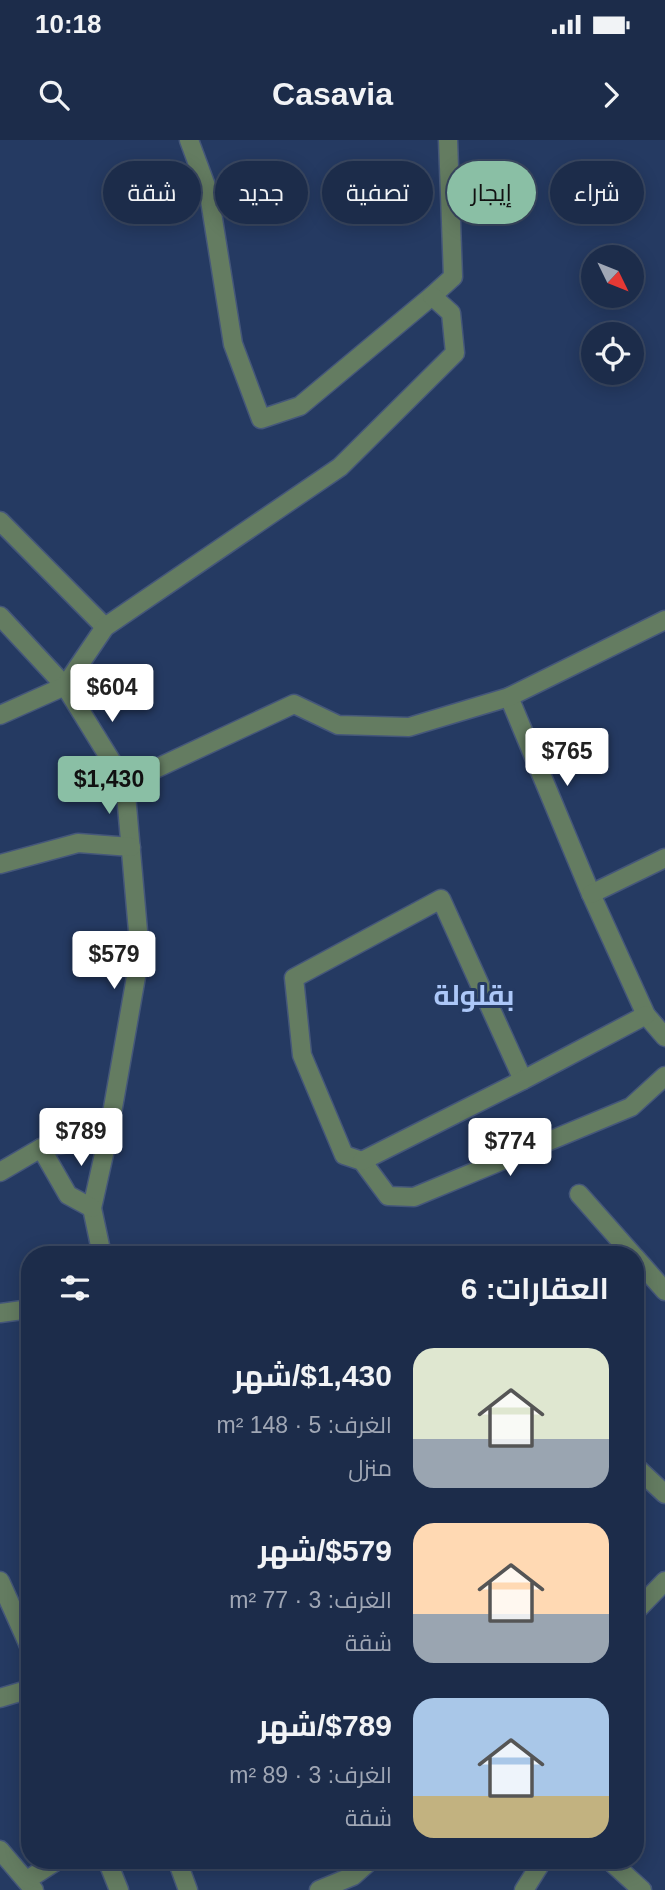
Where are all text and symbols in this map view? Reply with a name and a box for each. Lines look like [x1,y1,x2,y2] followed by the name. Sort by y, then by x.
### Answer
[35,9,102,39] text: 10:18
[35,76,73,114] icon: search
[272,76,393,112] text: Casavia
[592,76,630,114] icon: forward
[103,161,201,224] chip: شقة
[215,161,308,224] chip: جديد
[322,161,433,224] chip: تصفية
[447,161,536,224] chip: إيجار
[550,161,644,224] chip: شراء
[581,245,644,308] north arrow
[581,245,644,385] map controls
[581,322,644,385] button: locate
[71,664,153,724] pin: $604
[86,674,138,700] text: $604
[526,728,608,788] pin: $765
[541,738,593,764] text: $765
[52,756,166,816] pin: $1,430
[74,766,144,792] text: $1,430
[73,932,155,991] pin: $579
[88,941,140,967] text: $579
[434,980,514,1012] district label: بقلولة
[40,1108,122,1168] pin: $789
[55,1118,107,1144] text: $789
[469,1118,551,1178] pin: $774
[484,1128,536,1154] text: $774
[56,1269,94,1307] icon: filters
[461,1272,609,1305] text: العقارات: 6
[233,1359,392,1392] text: $1,430/شهر
[469,1376,553,1460] icon: home
[217,1412,392,1438] text: الغرف: 5 · 148 m²
[348,1455,392,1481] text: منزل
[258,1534,392,1567] text: $579/شهر
[469,1551,553,1635] icon: home
[229,1587,392,1613] text: الغرف: 3 · 77 m²
[345,1630,392,1656] text: شقة
[258,1709,392,1742] text: $789/شهر
[469,1726,553,1810] icon: home
[229,1762,392,1788] text: الغرف: 3 · 89 m²
[345,1805,392,1831] text: شقة

